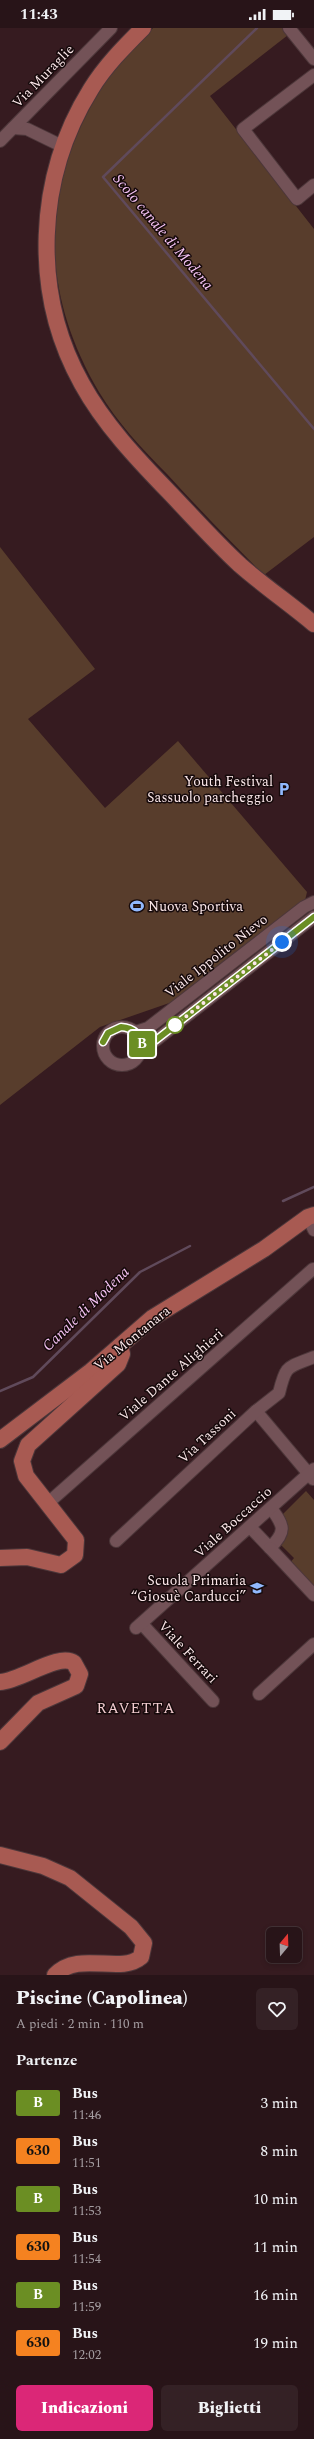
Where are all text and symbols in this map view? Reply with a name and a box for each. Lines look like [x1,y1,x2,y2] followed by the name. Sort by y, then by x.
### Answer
[20,3,58,26] text: 11:43
[7,39,79,113] street label: Via Muraglie
[107,169,219,296] water label: Scolo canale di Modena
[147,771,273,808] place label: Youth Festival Sassuolo parcheggio
[276,781,292,797] parking icon: Youth Festival Sassuolo parcheggio
[148,896,243,917] place label: Nuova Sportiva
[129,898,145,914] sports icon: Nuova Sportiva
[160,909,272,1003] street label: Viale Ippolito Nievo
[272,932,292,952] your location
[166,1016,184,1034] unlabelled marker
[129,1031,155,1057] line badge: B
[137,1033,147,1054] text: B
[37,1261,135,1357] water label: Canale di Modena
[89,1300,175,1376] street label: Via Montanara
[114,1324,228,1426] street label: Viale Dante Alighieri
[173,1403,241,1469] street label: Via Tassoni
[189,1481,277,1563] street label: Viale Boccaccio
[131,1570,246,1607] place label: Scuola Primaria “Giosuè Carducci”
[249,1580,265,1596] school or university icon: Scuola Primaria “Giosuè Carducci”
[153,1616,223,1688] street label: Viale Ferrari
[96,1697,176,1720] district label: RAVETTA
[266,1927,302,1963] north arrow
[266,1927,302,1963] map controls
[16,1984,188,2013] text: Piscine (Capolinea)
[256,1988,298,2030] button: heart
[16,2014,144,2034] text: A piedi · 2 min · 110 m
[16,2049,77,2072] text: Partenze
[72,2082,98,2105] text: Bus
[33,2092,43,2113] text: B
[260,2092,298,2115] text: 3 min
[72,2105,101,2125] text: 11:46
[72,2130,98,2153] text: Bus
[26,2140,50,2161] text: 630
[260,2140,298,2163] text: 8 min
[72,2153,101,2173] text: 11:51
[72,2178,98,2201] text: Bus
[33,2188,43,2209] text: B
[253,2188,298,2211] text: 10 min
[72,2201,101,2221] text: 11:53
[72,2226,98,2249] text: Bus
[26,2236,50,2257] text: 630
[253,2236,298,2259] text: 11 min
[72,2249,101,2269] text: 11:54
[72,2274,98,2297] text: Bus
[33,2284,43,2305] text: B
[253,2284,298,2307] text: 16 min
[72,2297,101,2317] text: 11:59
[72,2322,98,2345] text: Bus
[26,2332,50,2353] text: 630
[253,2332,298,2355] text: 19 min
[72,2345,101,2365] text: 12:02
[16,2385,153,2431] button: Indicazioni
[161,2385,298,2431] button: Biglietti

